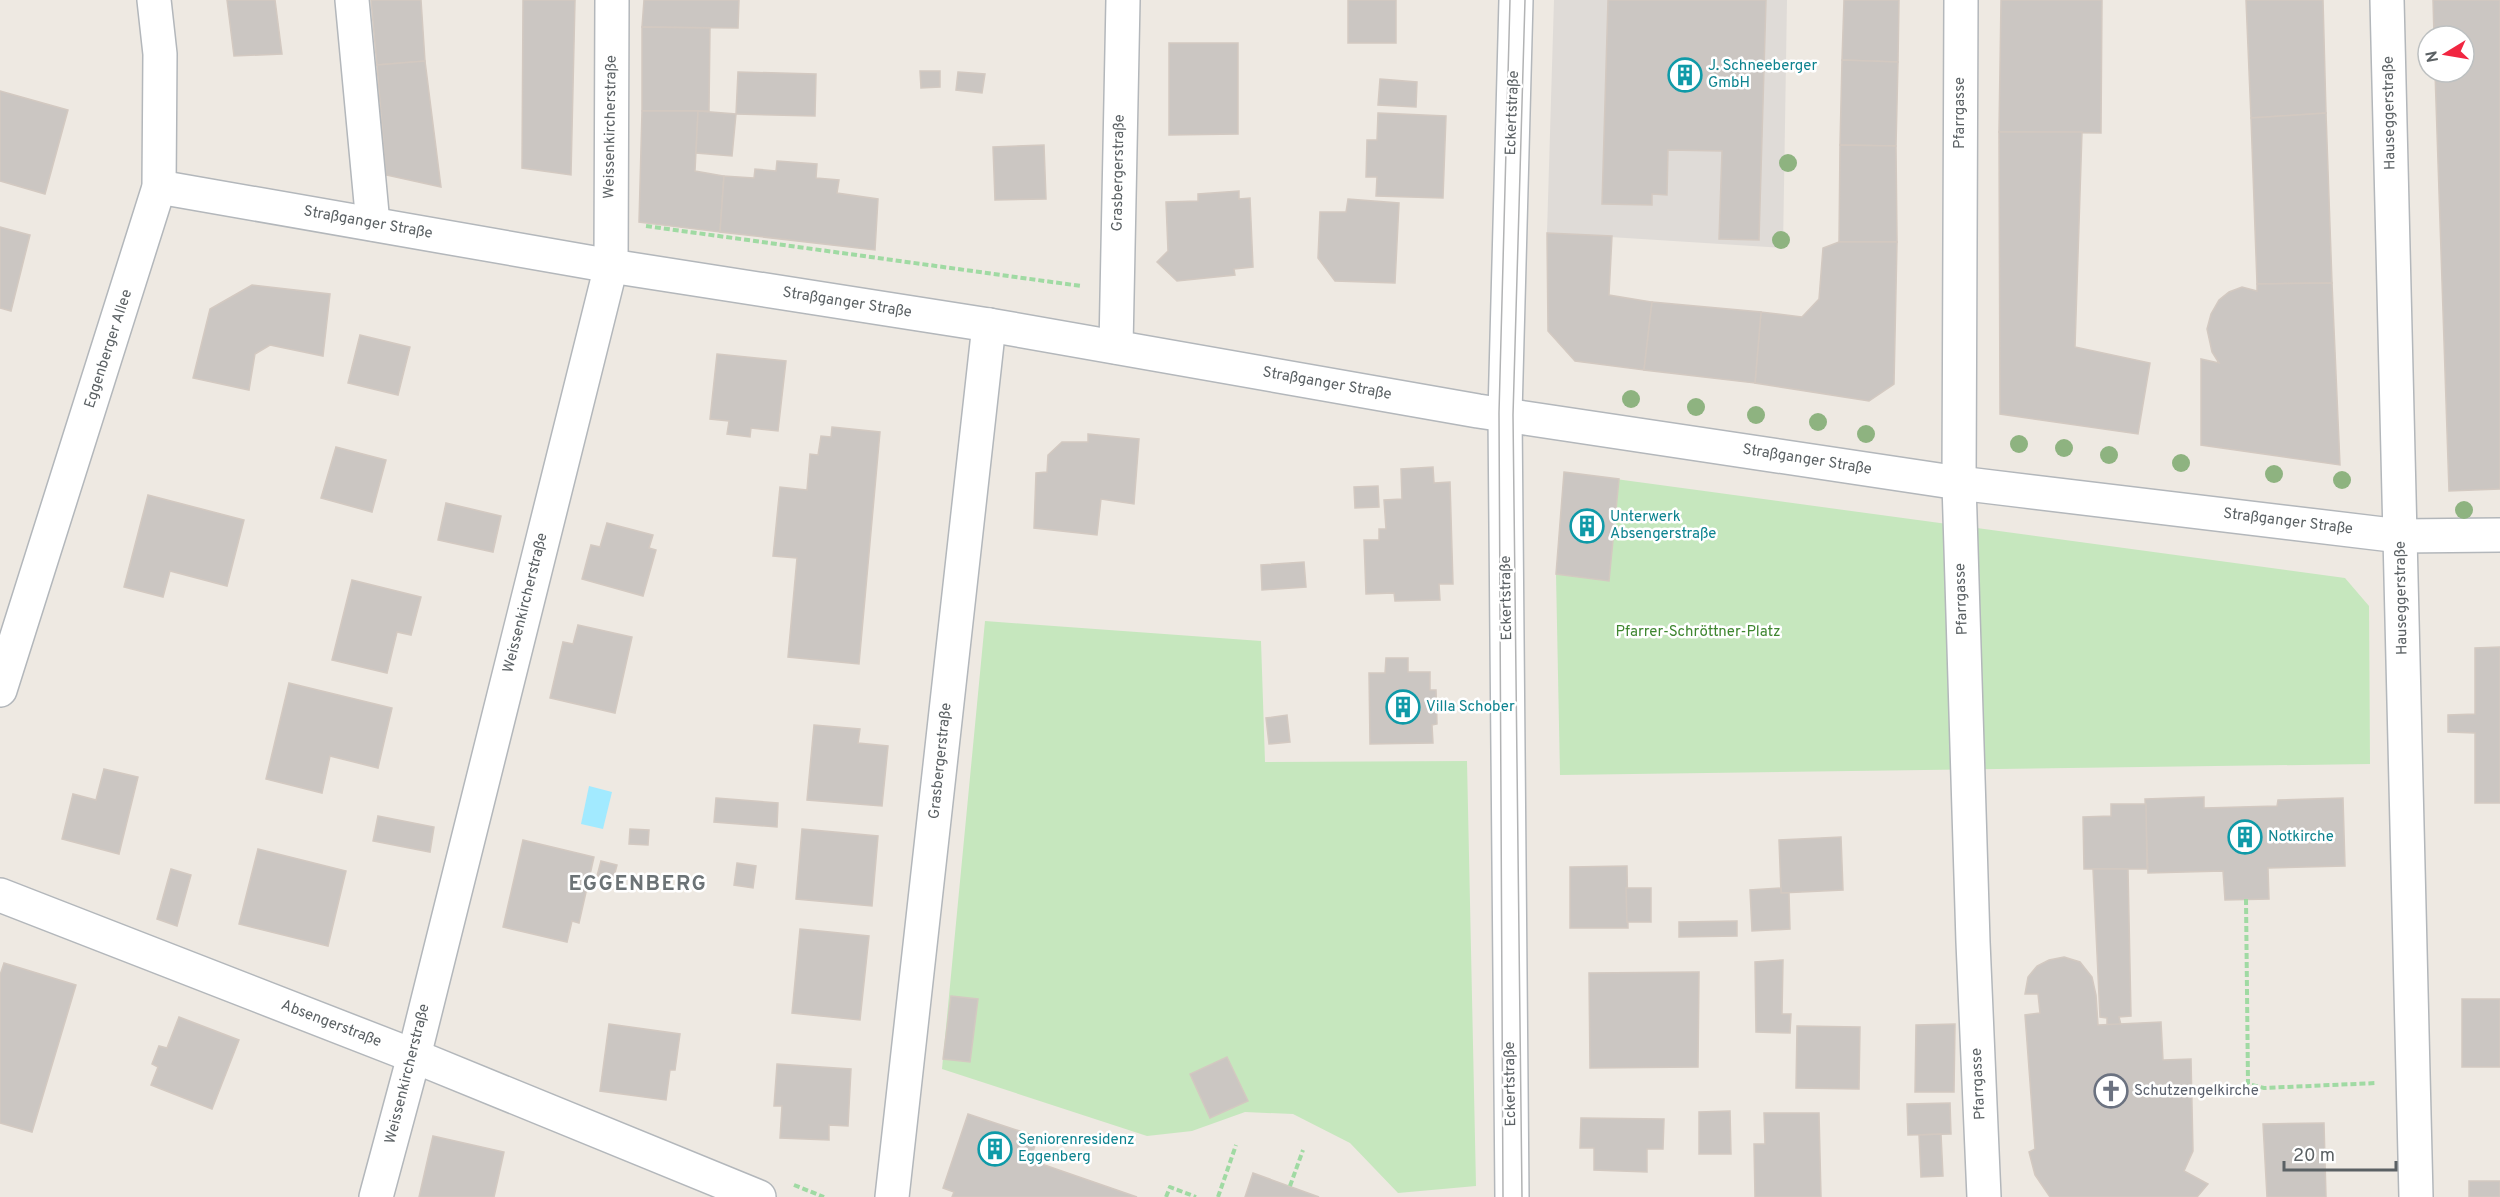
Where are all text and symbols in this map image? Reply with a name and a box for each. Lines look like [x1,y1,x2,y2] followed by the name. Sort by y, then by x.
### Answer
[2416,24,2476,84] north arrow
[2422,49,2444,64] text: N
[600,55,622,199] street label: Weissenkircherstraße
[2380,56,2400,170] street label: Hauseggerstraße
[1667,57,1703,93] building icon: J. Schneeberger GmbH
[1708,57,1817,93] place label: J. Schneeberger GmbH
[1502,70,1524,156] street label: Eckertstraße
[1951,77,1970,149] street label: Pfarrgasse
[1108,114,1130,232] street label: Grasbergerstraße
[302,202,434,244] street label: Straßganger Straße
[781,283,913,323] street label: Straßganger Straße
[81,287,137,411] street label: Eggenberger Allee
[1261,363,1393,405] street label: Straßganger Straße
[1741,440,1873,480] street label: Straßganger Straße
[2222,505,2354,539] street label: Straßganger Straße
[1569,508,1605,544] building icon: Unterwerk Absengerstraße
[1610,508,1716,544] place label: Unterwerk Absengerstraße
[499,531,553,675] street label: Weissenkircherstraße
[2392,541,2412,655] street label: Hauseggerstraße
[1497,555,1517,641] street label: Eckertstraße
[1951,563,1973,635] street label: Pfarrgasse
[1615,623,1781,642] park label: Pfarrer-Schröttner-Platz
[1385,689,1421,725] building icon: Villa Schober
[1426,698,1515,717] place label: Villa Schober
[925,702,957,820] street label: Grasbergerstraße
[2227,819,2263,855] building icon: Notkirche
[2268,828,2334,847] place label: Notkirche
[569,871,707,898] district label: EGGENBERG
[278,996,384,1052] street label: Absengerstraße
[381,1002,435,1146] street label: Weissenkircherstraße
[1501,1041,1521,1127] street label: Eckertstraße
[1968,1047,1990,1121] street label: Pfarrgasse
[2093,1073,2129,1109] church icon: Schutzengelkirche
[2134,1082,2259,1101] place label: Schutzengelkirche
[977,1131,1013,1167] building icon: Seniorenresidenz Eggenberg
[1018,1131,1135,1167] place label: Seniorenresidenz Eggenberg
[2284,1134,2396,1172] scale bar
[2293,1145,2335,1168] text: 20 m

